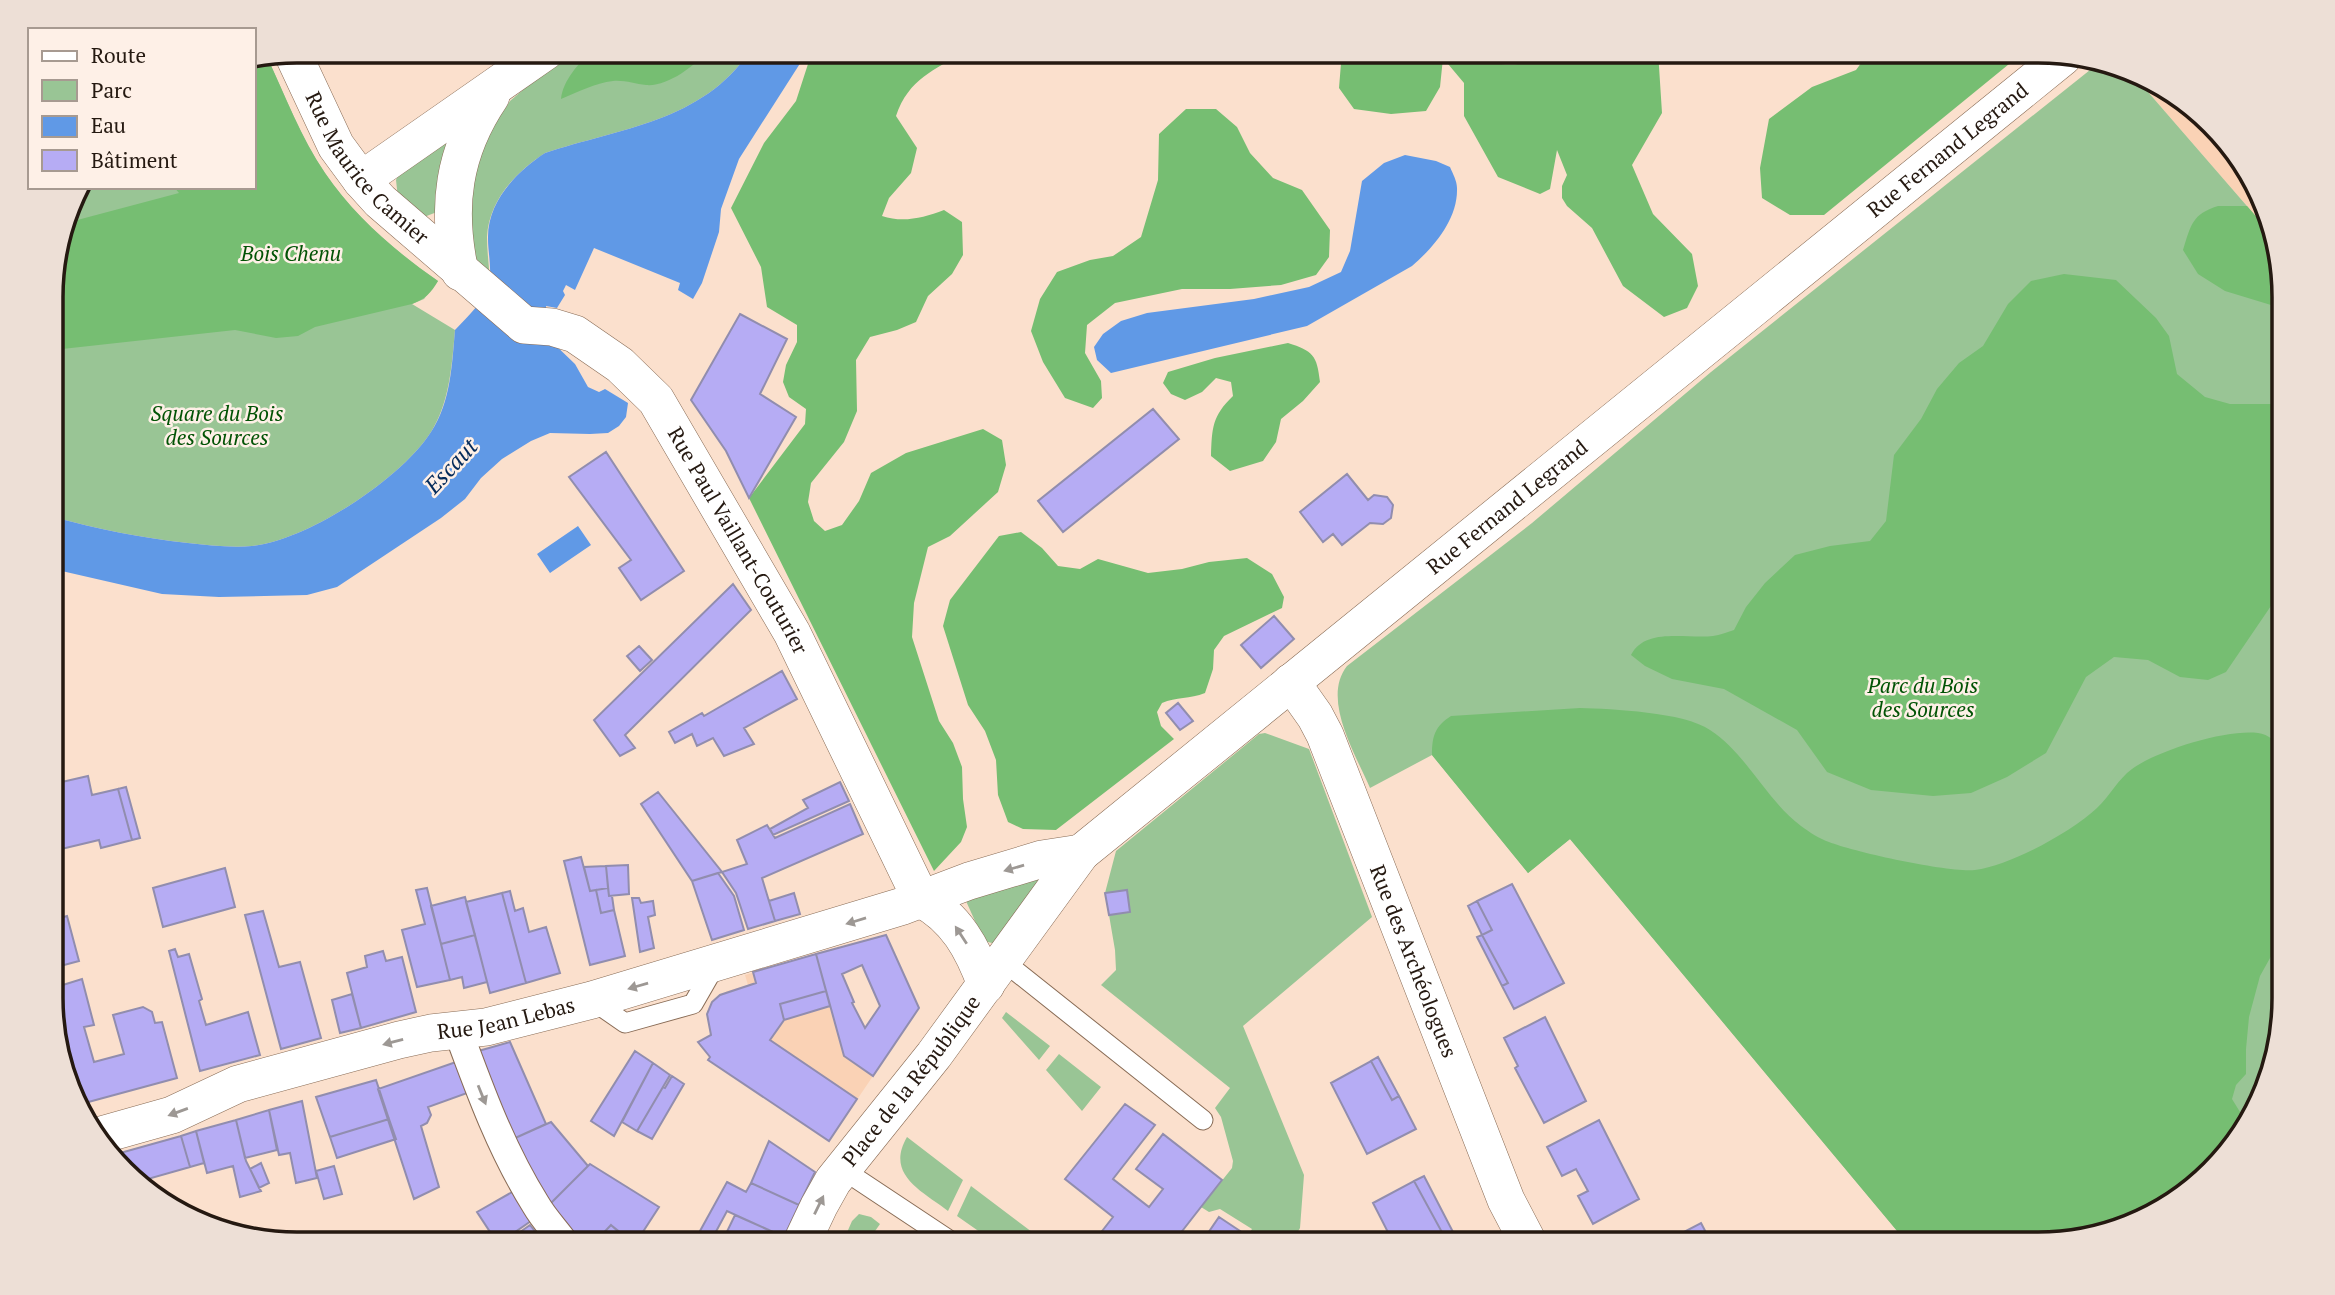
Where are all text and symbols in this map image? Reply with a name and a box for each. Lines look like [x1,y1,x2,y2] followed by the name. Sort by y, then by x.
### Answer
[28,28,256,189] legend
[91,41,146,69] text: Route
[91,76,132,104] text: Parc
[1861,76,2034,223] street label: Rue Fernand Legrand
[300,87,435,250] street label: Rue Maurice Camier
[91,111,126,139] text: Eau
[91,146,178,174] text: Bâtiment
[240,239,341,267] park label: Bois Chenu
[151,399,284,451] park label: Square du Bois des Sources
[662,422,815,658] street label: Rue Paul Vaillant-Couturier
[416,430,485,501] water label: Escaut
[1421,433,1593,580] street label: Rue Fernand Legrand
[1867,671,1979,723] park label: Parc du Bois des Sources
[1364,861,1464,1061] street label: Rue des Archéologues
[1004,863,1025,873] one-way arrow
[845,916,866,926] one-way arrow
[955,926,968,945] one-way arrow
[628,982,649,992] one-way arrow
[835,989,986,1172] street label: Place de la République
[436,990,578,1045] street label: Rue Jean Lebas
[382,1037,404,1048] one-way arrow
[477,1085,488,1106] one-way arrow
[167,1107,188,1118] one-way arrow
[814,1195,825,1215] one-way arrow

